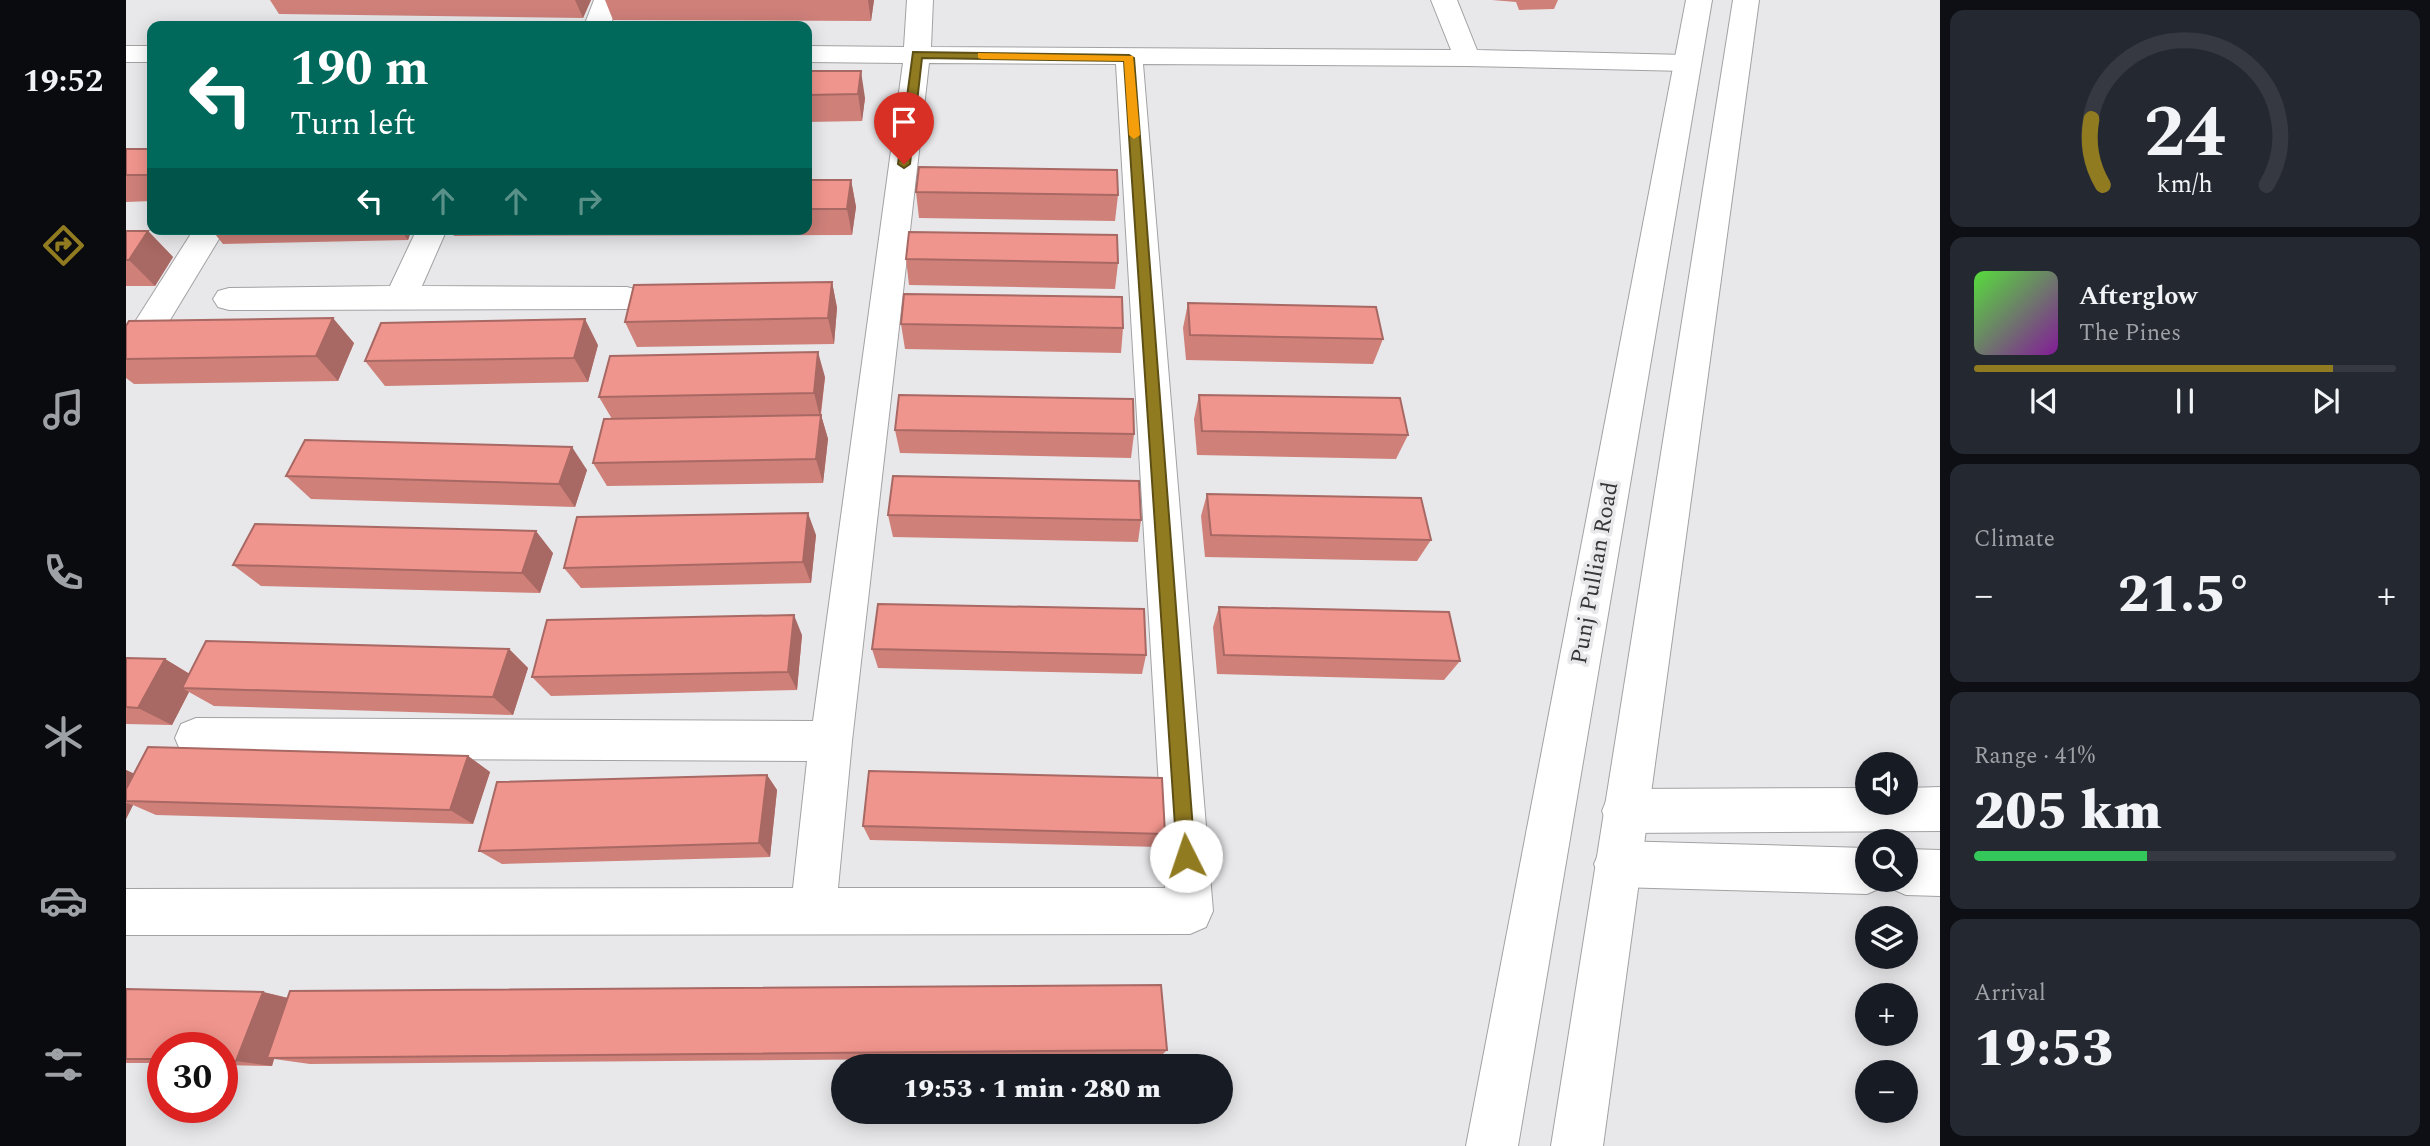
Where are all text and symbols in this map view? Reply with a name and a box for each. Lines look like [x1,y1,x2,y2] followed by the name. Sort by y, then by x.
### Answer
[290,32,429,107] text: 190 m
[175,49,266,140] icon: left
[23,57,103,106] text: 19:52
[2144,78,2226,189] text: 24
[874,92,934,164] pin
[290,100,416,149] text: Turn left
[885,103,923,141] icon: arrive
[2157,165,2213,203] text: km/h
[351,182,389,220] icon: left
[424,182,462,220] icon: ahead
[497,182,535,220] icon: ahead
[570,182,608,220] icon: right
[39,221,88,270] icon: directions
[2079,276,2198,316] text: Afterglow
[2079,316,2181,351] text: The Pines
[2025,382,2063,420] icon: previous
[2166,382,2204,420] icon: pause
[2307,382,2345,420] icon: next
[39,385,88,434] icon: music
[1562,479,1628,667] street label: Punj Pullian Road
[1974,522,2055,557] text: Climate
[39,548,88,597] icon: phone
[2118,556,2252,635] text: 21.5°
[1974,567,1993,625] text: −
[2377,567,2396,625] text: +
[39,712,88,761] icon: climate
[1974,739,2095,774] text: Range · 41%
[1855,752,1918,1123] map controls
[1855,752,1918,815] button: sound
[1974,773,2162,852] text: 205 km
[1149,819,1223,893] position arrow
[1855,829,1918,892] button: search
[39,876,88,925] icon: car
[1855,906,1918,969] button: layers
[1974,976,2046,1011] text: Arrival
[1855,983,1918,1046] button: +
[1974,1010,2113,1089] text: 19:53
[147,1032,238,1123] speed limit sign: 30
[39,1040,88,1089] icon: filters
[1855,1060,1918,1123] button: −
[903,1069,1161,1109] text: 19:53 · 1 min · 280 m

